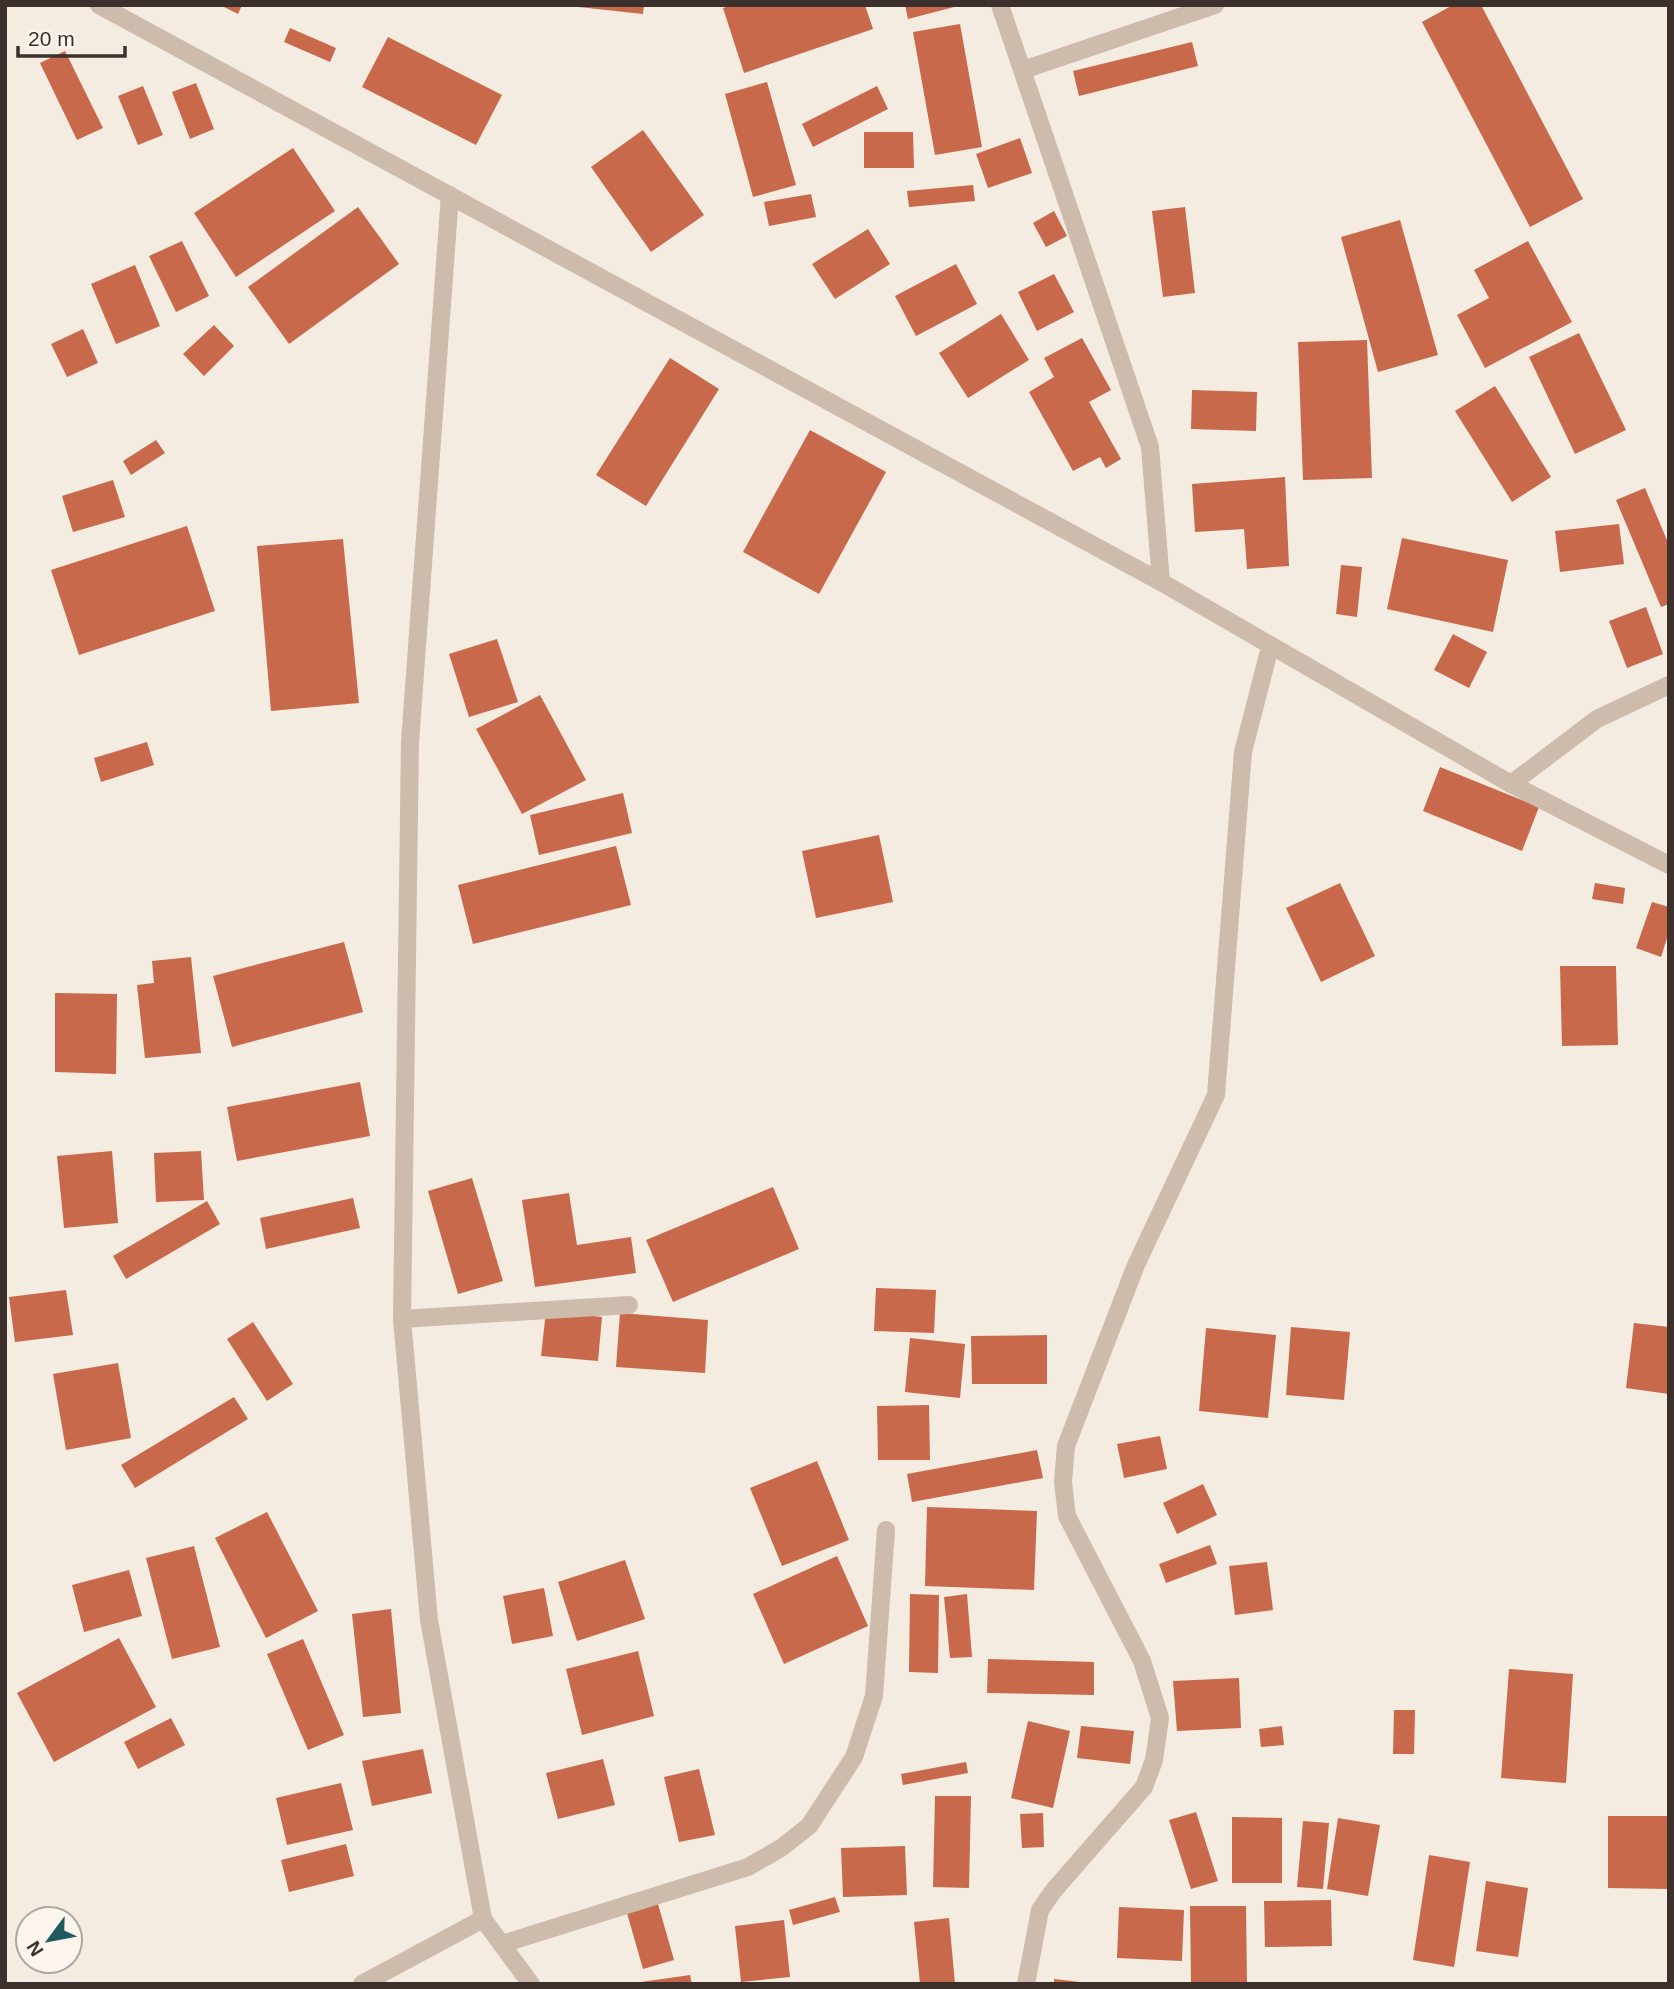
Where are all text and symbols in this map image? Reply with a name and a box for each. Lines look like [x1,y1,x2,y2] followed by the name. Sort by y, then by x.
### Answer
[18,14,124,58] scale bar
[28,27,75,50] text: 20 m
[14,1905,84,1975] north arrow
[22,1937,48,1960] text: N

